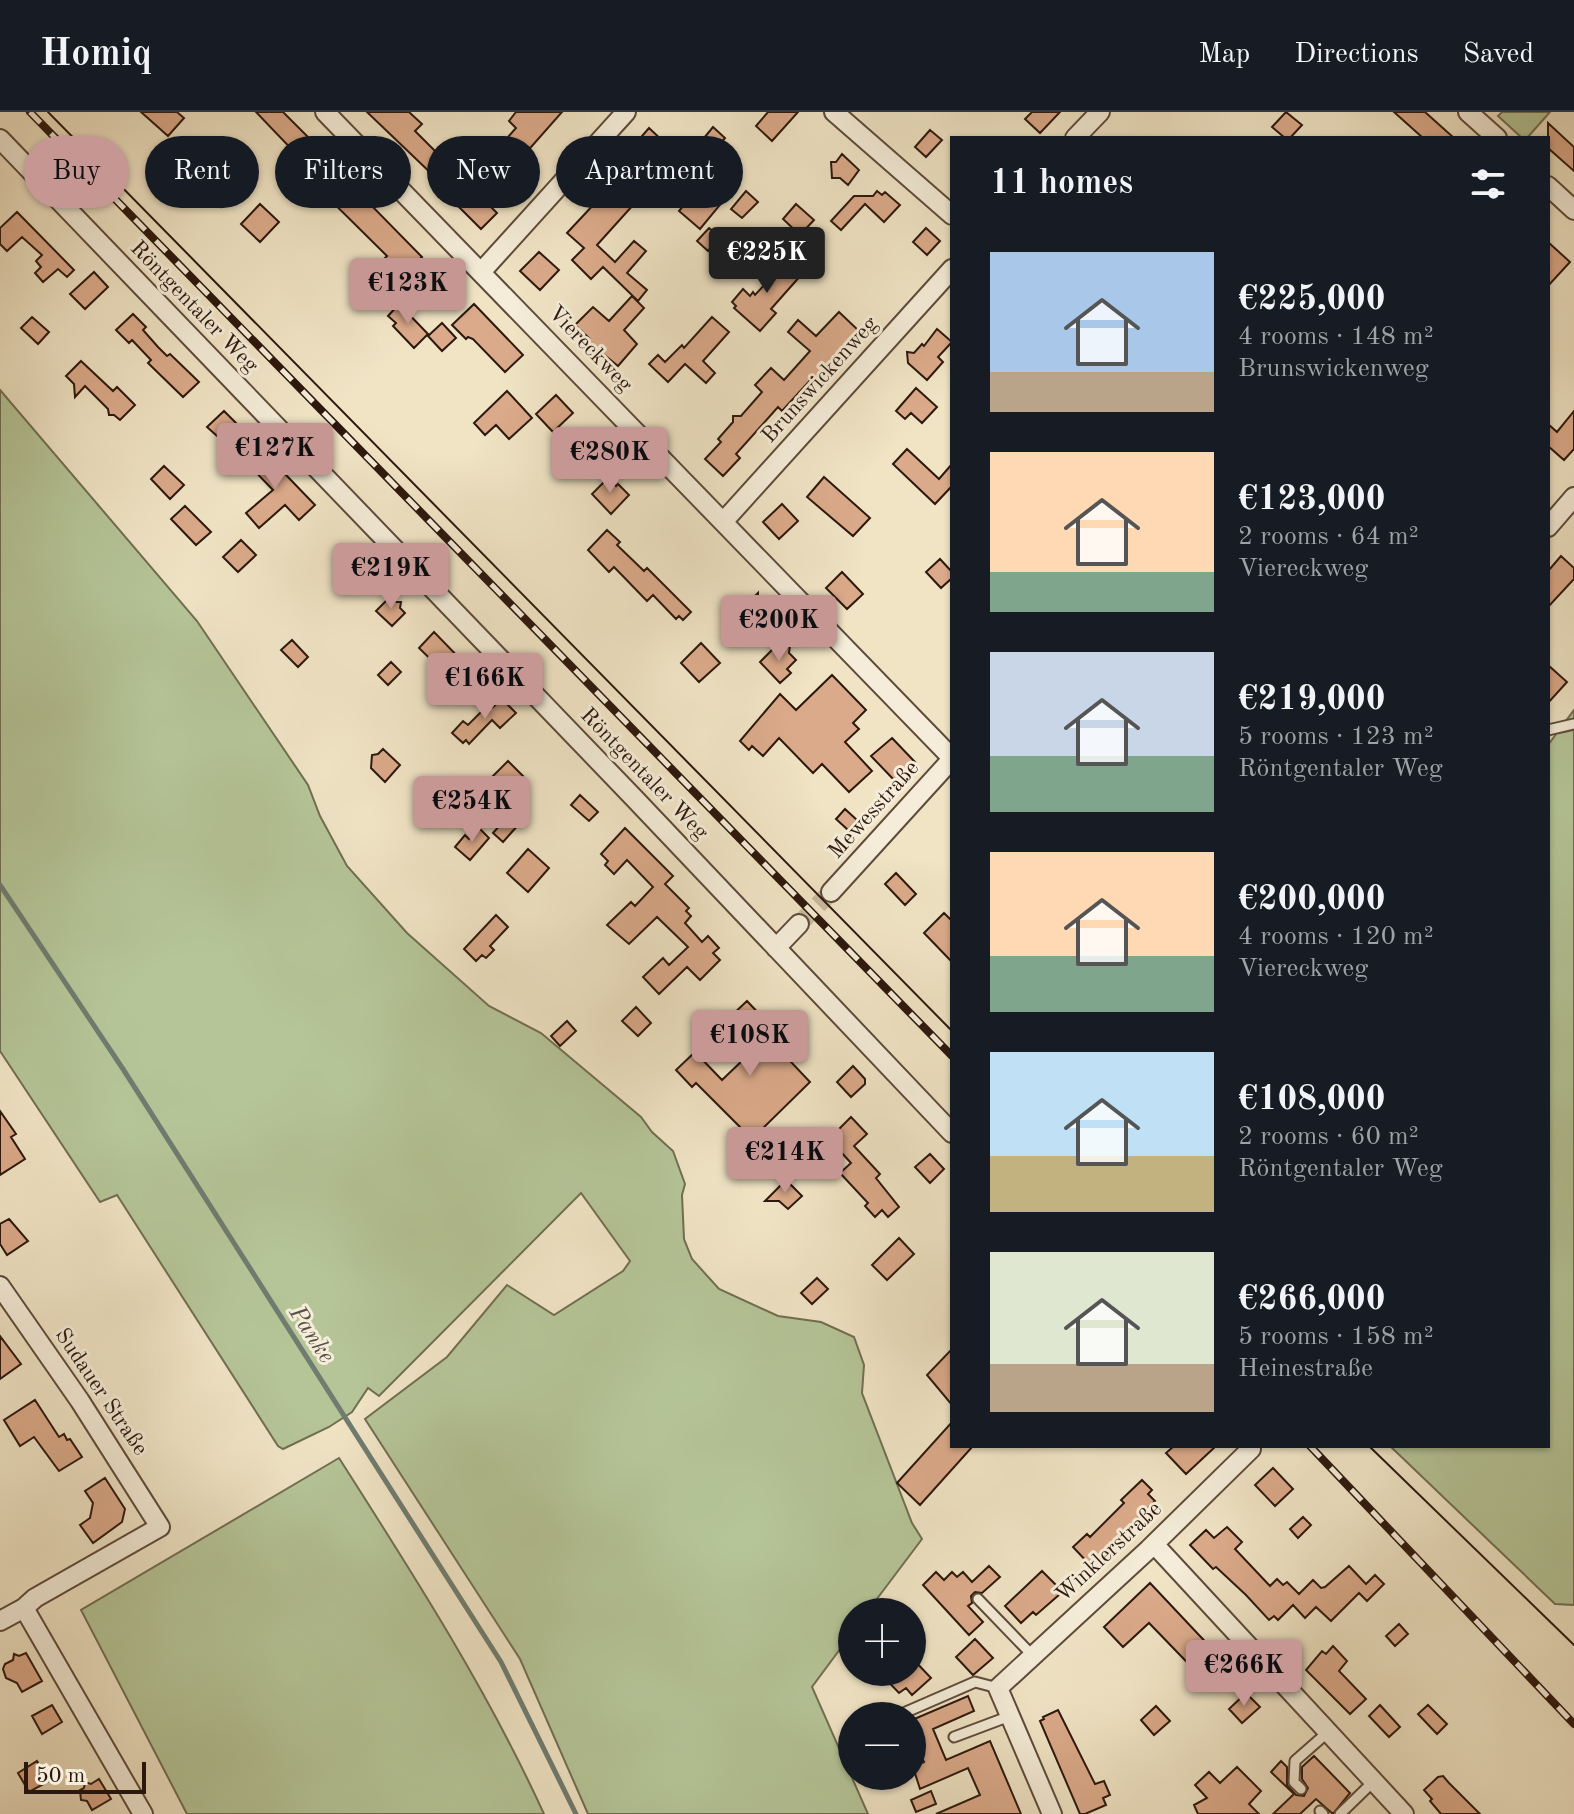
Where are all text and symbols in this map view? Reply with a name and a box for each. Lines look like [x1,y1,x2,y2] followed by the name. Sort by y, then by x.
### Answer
[40,36,152,74] text: Homiq
[1198,41,1250,69] text: Map
[1294,41,1419,69] text: Directions
[1463,41,1534,69] text: Saved
[24,136,129,208] chip: Buy
[145,136,259,208] chip: Rent
[275,136,411,208] chip: Filters
[427,136,540,208] chip: New
[556,136,743,208] chip: Apartment
[1466,162,1510,206] icon: filters
[990,167,1133,201] text: 11 homes
[711,227,823,295] pin: €225K
[126,237,262,377] street label: Röntgentaler Weg
[727,240,807,266] text: €225K
[352,258,464,326] pin: €123K
[368,271,448,297] text: €123K
[1238,283,1386,317] text: €225,000
[1054,284,1150,380] icon: home
[544,302,636,396] street label: Viereckweg
[758,313,882,447] street label: Brunswickenweg
[1238,324,1434,350] text: 4 rooms · 148 m²
[1238,356,1429,382] text: Brunswickenweg
[219,423,331,491] pin: €127K
[554,427,666,495] pin: €280K
[235,436,315,462] text: €127K
[570,440,650,466] text: €280K
[1238,483,1386,517] text: €123,000
[1054,484,1150,580] icon: home
[1238,524,1419,550] text: 2 rooms · 64 m²
[335,543,447,611] pin: €219K
[351,556,431,582] text: €219K
[1238,556,1368,582] text: Viereckweg
[723,595,835,663] pin: €200K
[739,608,819,634] text: €200K
[429,653,541,721] pin: €166K
[445,666,525,692] text: €166K
[1238,683,1386,717] text: €219,000
[1054,684,1150,780] icon: home
[576,704,712,844] street label: Röntgentaler Weg
[1238,724,1434,750] text: 5 rooms · 123 m²
[1238,756,1443,782] text: Röntgentaler Weg
[825,757,923,863] street label: Mewesstraße
[416,776,528,844] pin: €254K
[432,789,512,815] text: €254K
[1238,883,1386,917] text: €200,000
[1054,884,1150,980] icon: home
[1238,924,1434,950] text: 4 rooms · 120 m²
[1238,956,1368,982] text: Viereckweg
[694,1010,806,1078] pin: €108K
[710,1023,790,1049] text: €108K
[1238,1083,1386,1117] text: €108,000
[1054,1084,1150,1180] icon: home
[1238,1124,1419,1150] text: 2 rooms · 60 m²
[729,1127,841,1195] pin: €214K
[745,1140,825,1166] text: €214K
[1238,1156,1443,1182] text: Röntgentaler Weg
[1238,1283,1386,1317] text: €266,000
[1054,1284,1150,1380] icon: home
[283,1301,338,1368] water label: Panke
[1238,1324,1434,1350] text: 5 rooms · 158 m²
[51,1325,151,1459] street label: Sudauer Straße
[1238,1356,1373,1382] text: Heinestraße
[1052,1498,1166,1606] street label: Winklerstraße
[838,1598,926,1790] map controls
[838,1598,926,1686] button: +
[1188,1640,1300,1708] pin: €266K
[1204,1653,1284,1679] text: €266K
[838,1702,926,1790] button: −
[24,1758,146,1794] scale bar
[36,1765,85,1787] text: 50 m

